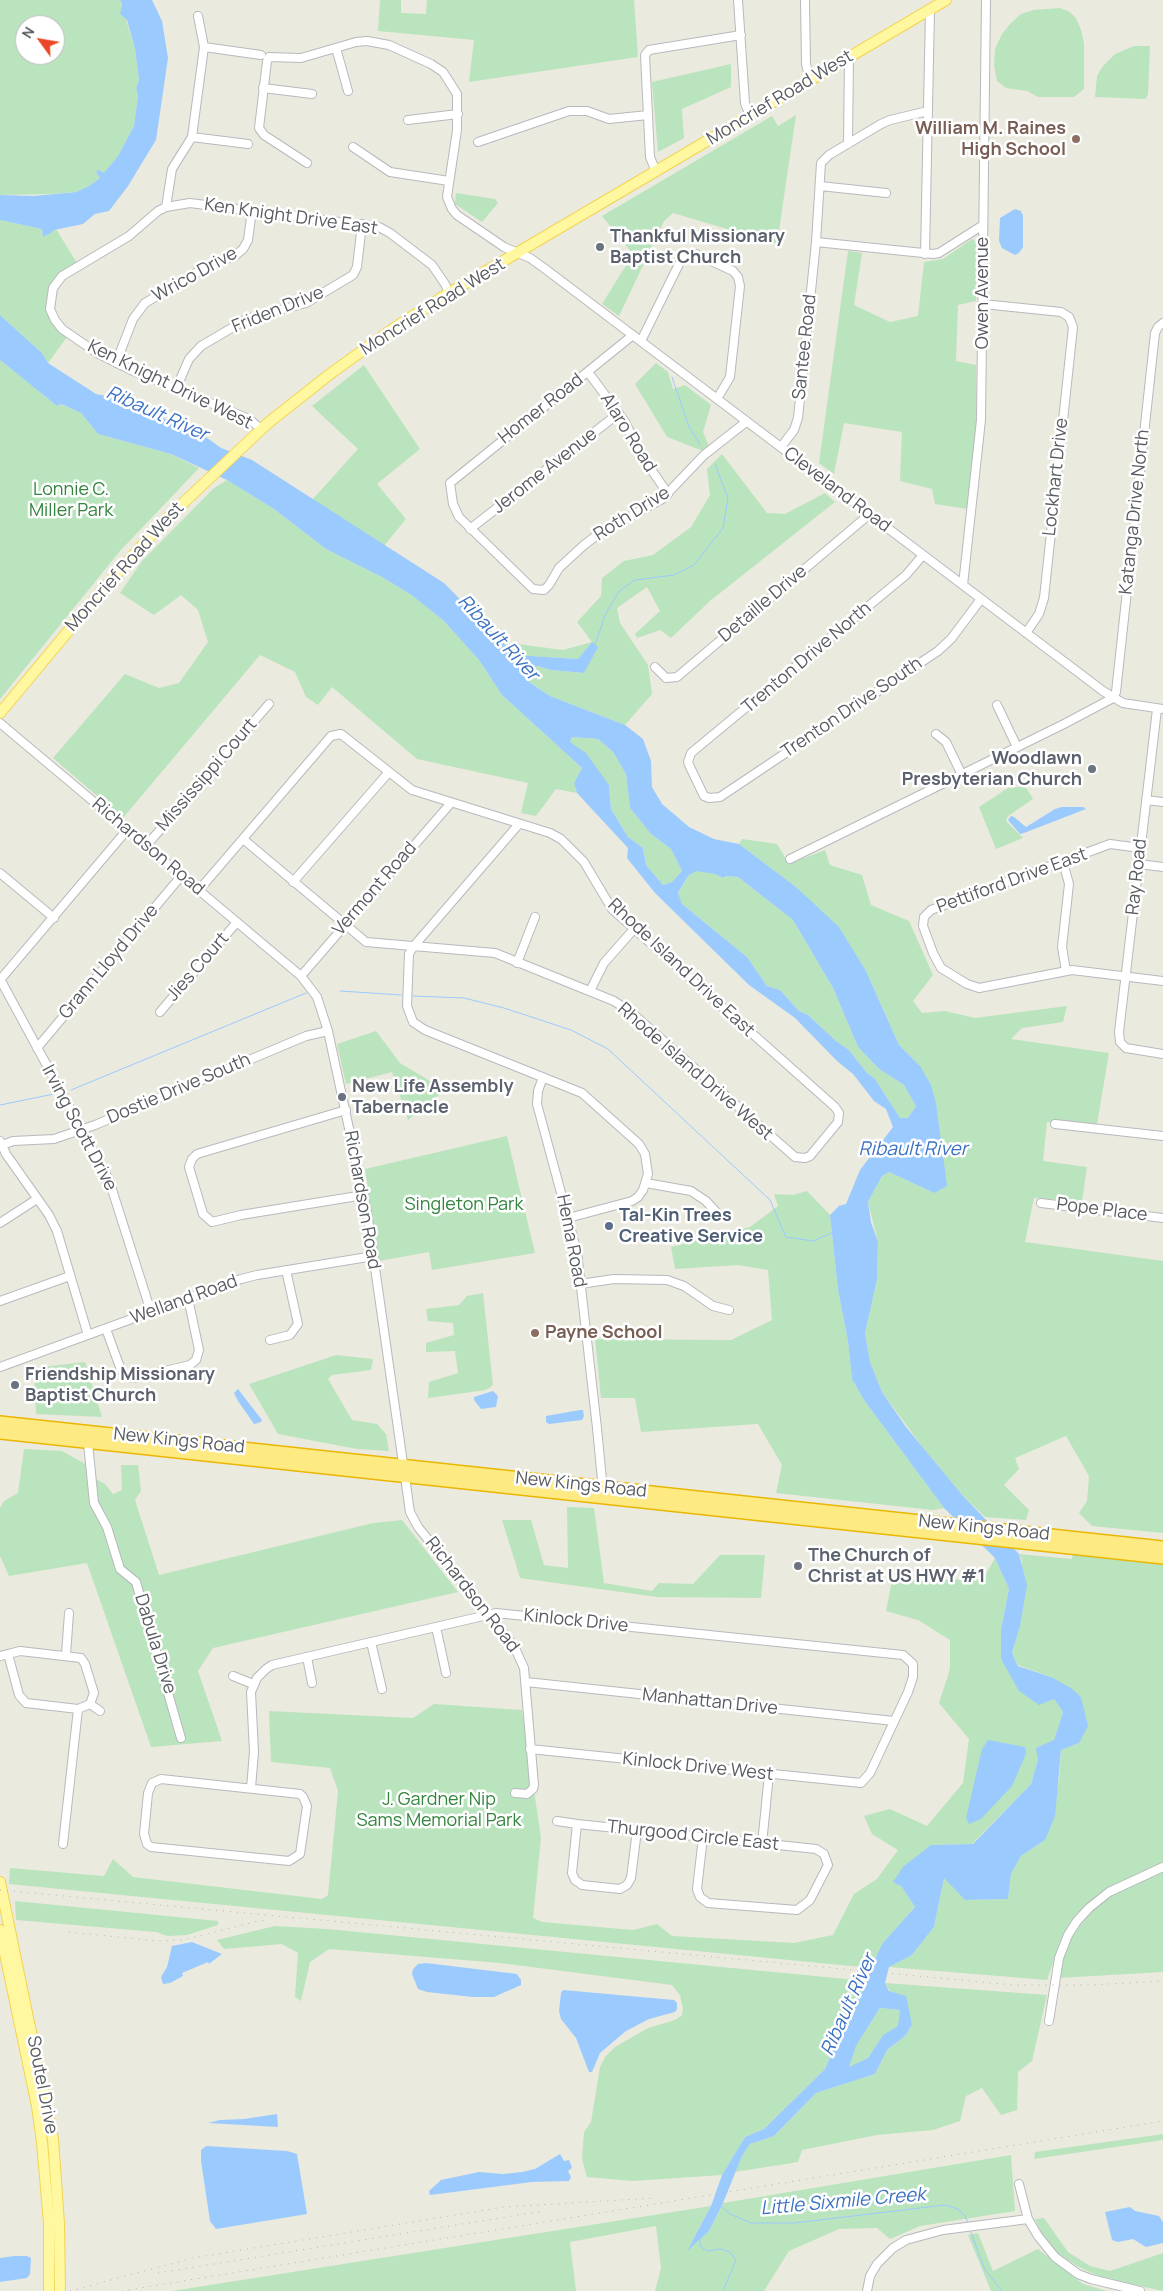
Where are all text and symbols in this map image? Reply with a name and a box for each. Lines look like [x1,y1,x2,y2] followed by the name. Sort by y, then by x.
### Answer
[15,15,65,65] north arrow
[17,23,38,42] text: N
[703,46,857,150] street label: Moncrief Road West
[915,118,1066,160] place label: William M. Raines High School
[1070,133,1082,145] marker: William M. Raines High School
[203,194,379,240] street label: Ken Knight Drive East
[610,226,785,268] place label: Thankful Missionary Baptist Church
[972,237,994,349] street label: Owen Avenue
[594,241,606,253] marker: Thankful Missionary Baptist Church
[149,243,241,307] street label: Wrico Drive
[357,254,509,360] street label: Moncrief Road West
[229,282,327,338] street label: Friden Drive
[789,293,821,401] street label: Santee Road
[84,336,256,434] street label: Ken Knight Drive West
[494,369,588,449] street label: Homer Road
[103,381,211,447] water label: Ribault River
[595,390,661,476] street label: Alaro Road
[1039,417,1073,537] street label: Lockhart Drive
[488,423,602,519] street label: Jerome Avenue
[1116,428,1154,596] street label: Katanga Drive North
[779,443,895,537] street label: Cleveland Road
[29,479,113,522] park label: Lonnie C. Miller Park
[590,482,674,546] street label: Roth Drive
[61,498,189,636] street label: Moncrief Road West
[714,561,812,647] street label: Detaille Drive
[452,590,544,686] water label: Ribault River
[738,598,876,718] street label: Trenton Drive North
[778,653,926,763] street label: Trenton Drive South
[152,714,262,836] street label: Mississippi Court
[902,748,1082,791] place label: Woodlawn Presbyterian Church
[1086,763,1098,775] marker: Woodlawn Presbyterian Church
[87,794,209,900] street label: Richardson Road
[329,838,421,940] street label: Vermont Road
[1122,838,1152,916] street label: Ray Road
[934,844,1090,918] street label: Pettiford Drive East
[603,894,759,1042] street label: Rhode Island Drive East
[55,900,163,1024] street label: Grann Lloyd Drive
[162,928,234,1006] street label: Jies Court
[613,999,777,1145] street label: Rhode Island Drive West
[104,1049,254,1129] street label: Dostie Drive South
[37,1061,121,1195] street label: Irving Scott Drive
[352,1076,513,1118] place label: New Life Assembly Tabernacle
[336,1091,348,1103] marker: New Life Assembly Tabernacle
[339,1129,385,1271] street label: Richardson Road
[859,1139,967,1161] water label: Ribault River
[551,1193,591,1289] street label: Hema Road
[404,1194,524,1216] park label: Singleton Park
[1055,1194,1149,1226] street label: Pope Place
[619,1205,763,1248] place label: Tal-Kin Trees Creative Service
[603,1220,615,1232] marker: Tal-Kin Trees Creative Service
[128,1271,240,1329] street label: Welland Road
[545,1322,662,1344] place label: Payne School
[529,1327,541,1339] marker: Payne School
[25,1364,215,1406] place label: Friendship Missionary Baptist Church
[9,1379,21,1391] marker: Friendship Missionary Baptist Church
[112,1423,246,1459] street label: New Kings Road
[514,1467,648,1503] street label: New Kings Road
[917,1510,1051,1546] street label: New Kings Road
[420,1533,524,1657] street label: Richardson Road
[808,1545,985,1588] place label: The Church of Christ at US HWY #1
[792,1560,804,1572] marker: The Church of Christ at US HWY #1
[130,1591,180,1697] street label: Dabula Drive
[523,1605,629,1637] street label: Kinlock Drive
[641,1684,779,1720] street label: Manhattan Drive
[622,1748,774,1786] street label: Kinlock Drive West
[356,1789,522,1832] park label: J. Gardner Nip Sams Memorial Park
[606,1816,780,1856] street label: Thurgood Circle East
[816,1951,882,2059] water label: Ribault River
[22,2034,62,2136] street label: Soutel Drive
[760,2183,926,2221] water label: Little Sixmile Creek

